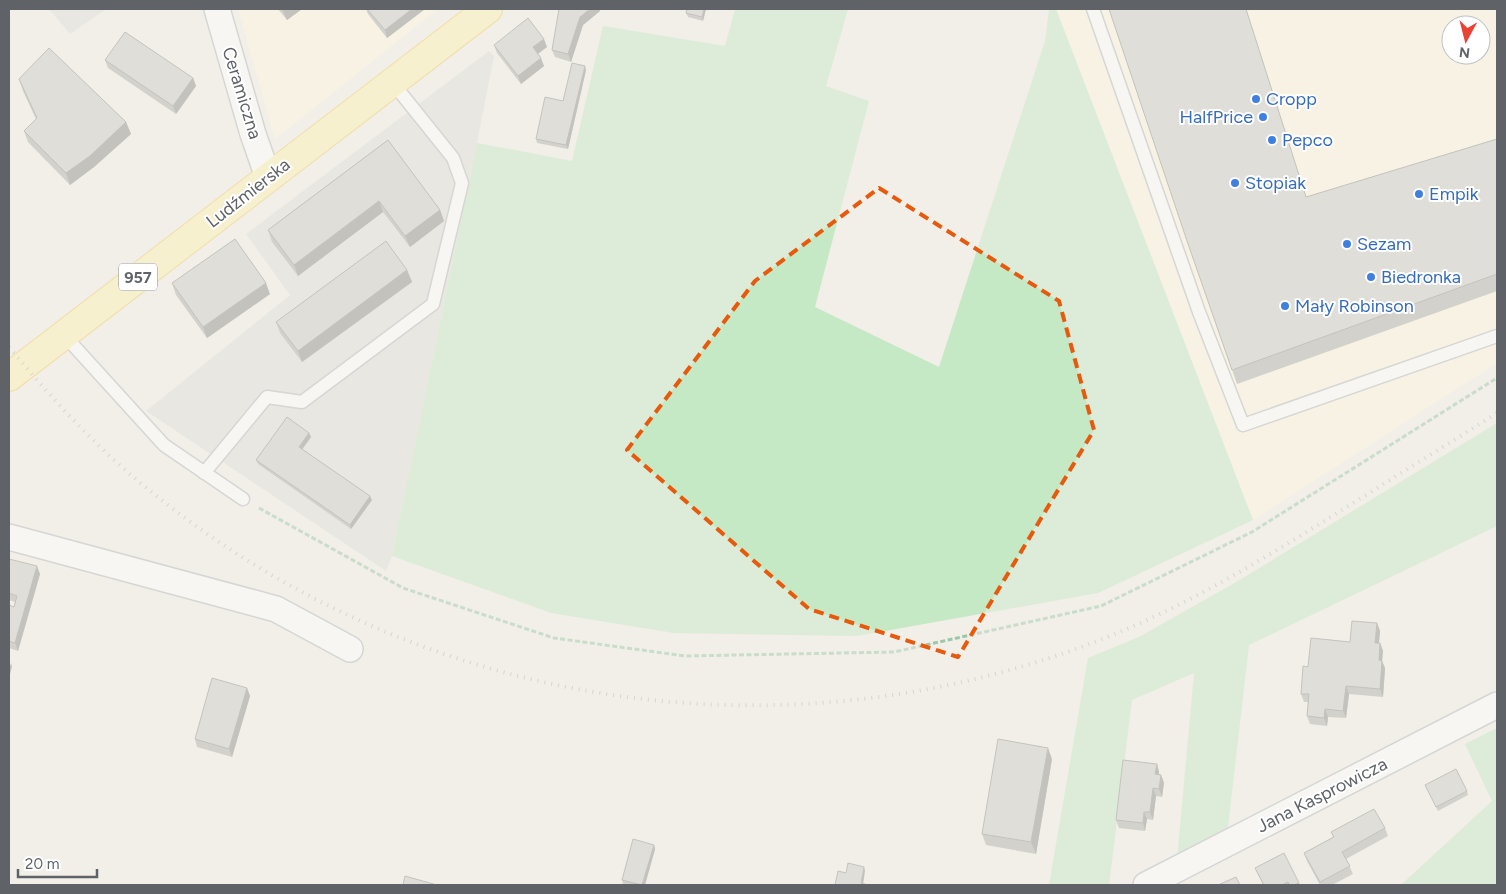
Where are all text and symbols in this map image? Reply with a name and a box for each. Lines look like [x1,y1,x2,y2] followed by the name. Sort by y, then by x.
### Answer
[1441,15,1491,65] north arrow
[1458,43,1471,62] text: N
[218,44,266,142] street label: Ceramiczna
[1266,88,1317,110] place label: Cropp
[1250,93,1262,105] marker: Cropp
[1180,106,1253,128] place label: HalfPrice
[1257,111,1269,123] marker: HalfPrice
[1282,129,1333,151] place label: Pepco
[1266,134,1278,146] marker: Pepco
[202,153,294,233] street label: Ludźmierska
[1245,172,1306,194] place label: Stopiak
[1229,177,1241,189] marker: Stopiak
[1429,183,1479,205] place label: Empik
[1413,188,1425,200] marker: Empik
[1357,233,1411,255] place label: Sezam
[1341,238,1353,250] marker: Sezam
[119,264,157,290] road number: 957
[1381,266,1461,288] place label: Biedronka
[1365,271,1377,283] marker: Biedronka
[1295,295,1414,317] place label: Mały Robinson
[1279,300,1291,312] marker: Mały Robinson
[1253,753,1391,837] street label: Jana Kasprowicza
[18,846,96,878] scale bar
[25,855,59,873] text: 20 m

